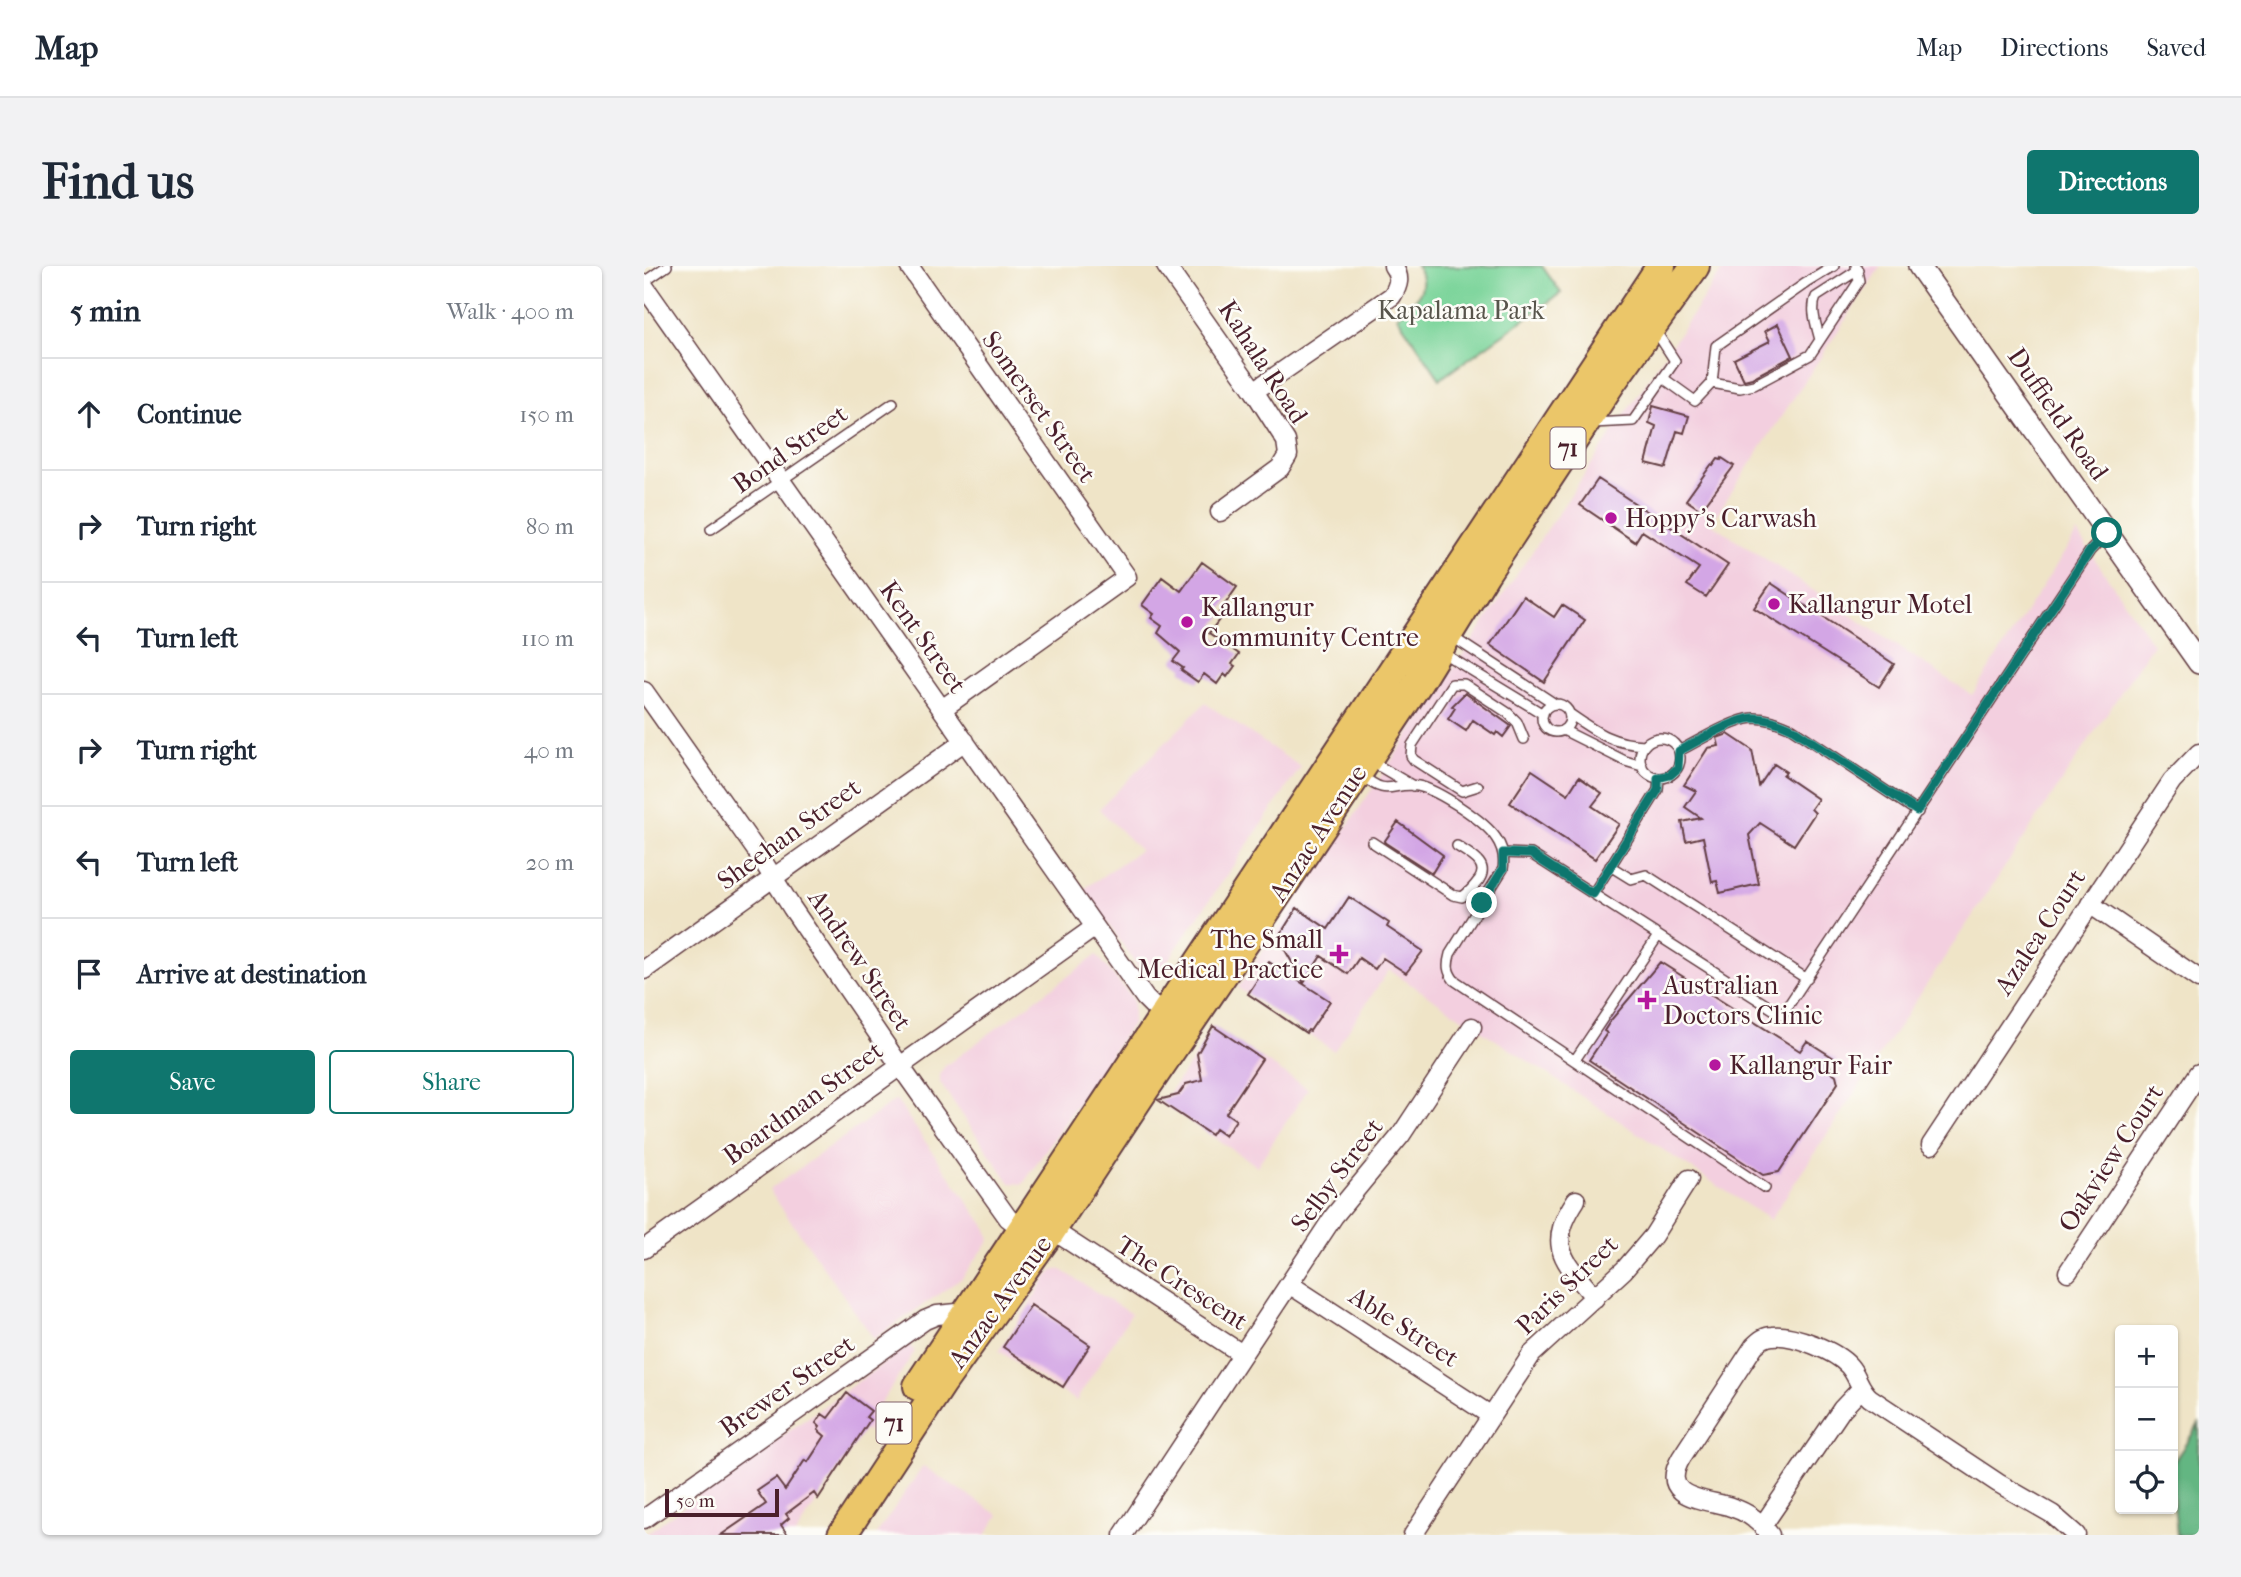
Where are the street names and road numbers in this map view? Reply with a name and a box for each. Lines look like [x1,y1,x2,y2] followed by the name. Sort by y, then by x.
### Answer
[1212,295,1315,430] street label: Kahala Road
[975,325,1103,489] street label: Somerset Street
[2001,342,2116,487] street label: Duffield Road
[727,398,854,500] street label: Bond Street
[1550,428,1586,468] road number: 71
[873,575,973,700] street label: Kent Street
[1262,759,1374,908] street label: Anzac Avenue
[711,771,867,896] street label: Sheehan Street
[1987,863,2092,1001] street label: Azalea Court
[801,883,919,1037] street label: Andrew Street
[717,1034,890,1171] street label: Boardman Street
[2052,1078,2171,1238] street label: Oakview Court
[1284,1112,1390,1238] street label: Selby Street
[1509,1228,1625,1341] street label: Paris Street
[1111,1229,1254,1337] street label: The Crescent
[941,1230,1059,1375] street label: Anzac Avenue
[1343,1280,1465,1374] street label: Able Street
[714,1328,861,1444] street label: Brewer Street
[876,1402,912,1443] road number: 71

